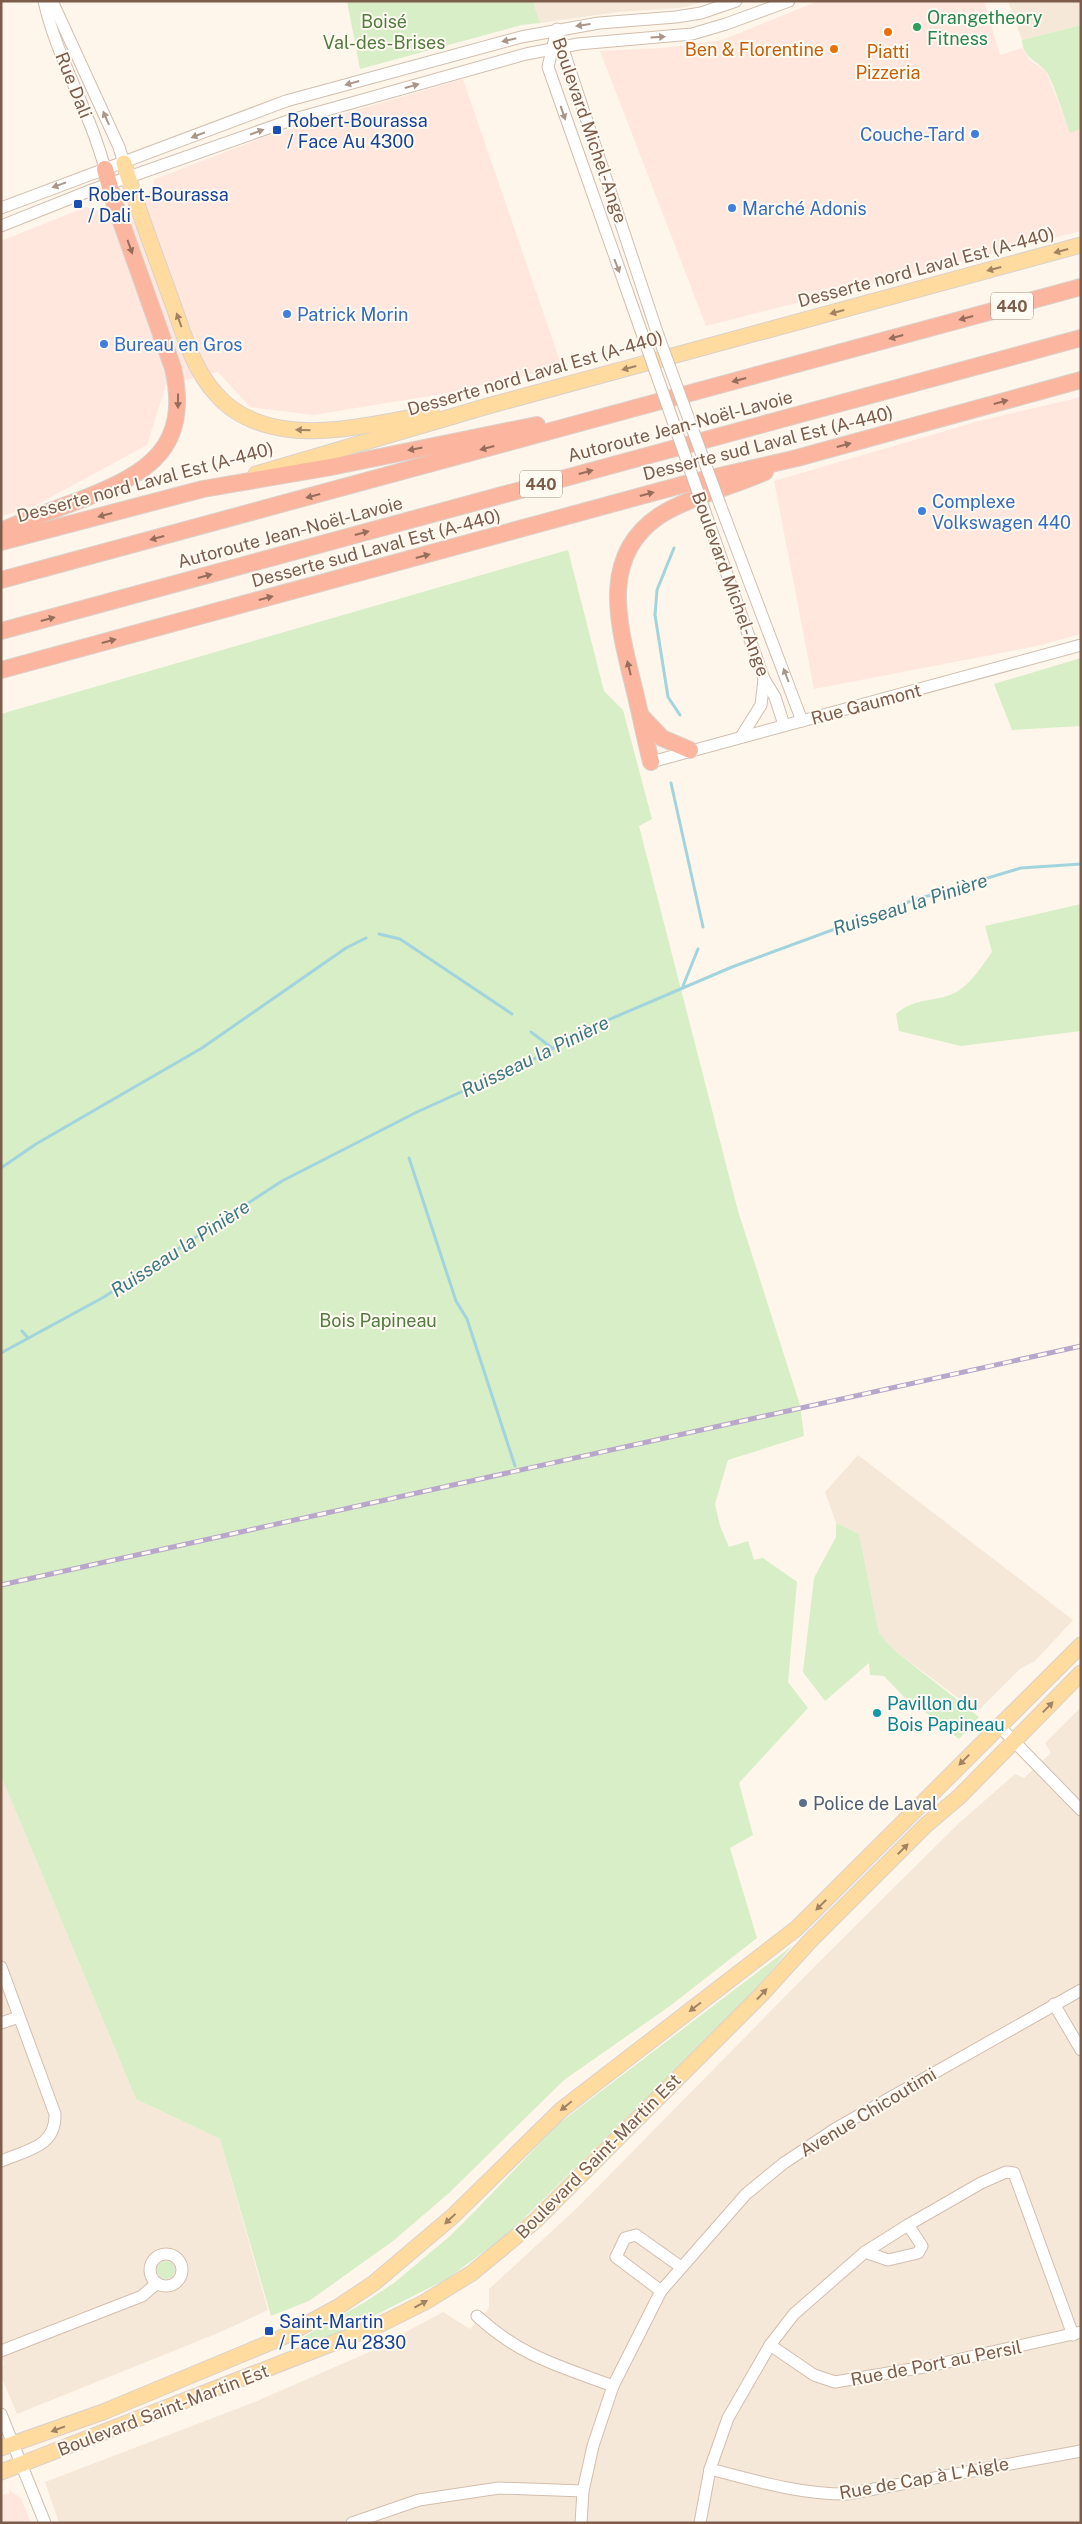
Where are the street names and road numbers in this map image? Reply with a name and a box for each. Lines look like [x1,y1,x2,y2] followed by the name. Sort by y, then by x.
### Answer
[548,34,632,226] street label: Boulevard Michel-Ange
[51,49,97,121] street label: Rue Dali
[795,222,1057,312] street label: Desserte nord Laval Est (A-440)
[991,292,1033,320] road number: 440
[405,326,665,420] street label: Desserte nord Laval Est (A-440)
[565,386,795,466] street label: Autoroute Jean-Noël-Lavoie
[641,402,895,484] street label: Desserte sud Laval Est (A-440)
[14,438,276,526] street label: Desserte nord Laval Est (A-440)
[520,470,562,498] road number: 440
[688,489,774,679] street label: Boulevard Michel-Ange
[175,492,405,572] street label: Autoroute Jean-Noël-Lavoie
[249,505,503,591] street label: Desserte sud Laval Est (A-440)
[809,679,923,729] street label: Rue Gaumont
[796,2063,940,2161] street label: Avenue Chicoutimi
[511,2069,685,2243] street label: Boulevard Saint-Martin Est
[849,2336,1023,2390] street label: Rue de Port au Persil
[54,2360,272,2460] street label: Boulevard Saint-Martin Est
[838,2453,1010,2503] street label: Rue de Cap à L'Aigle

